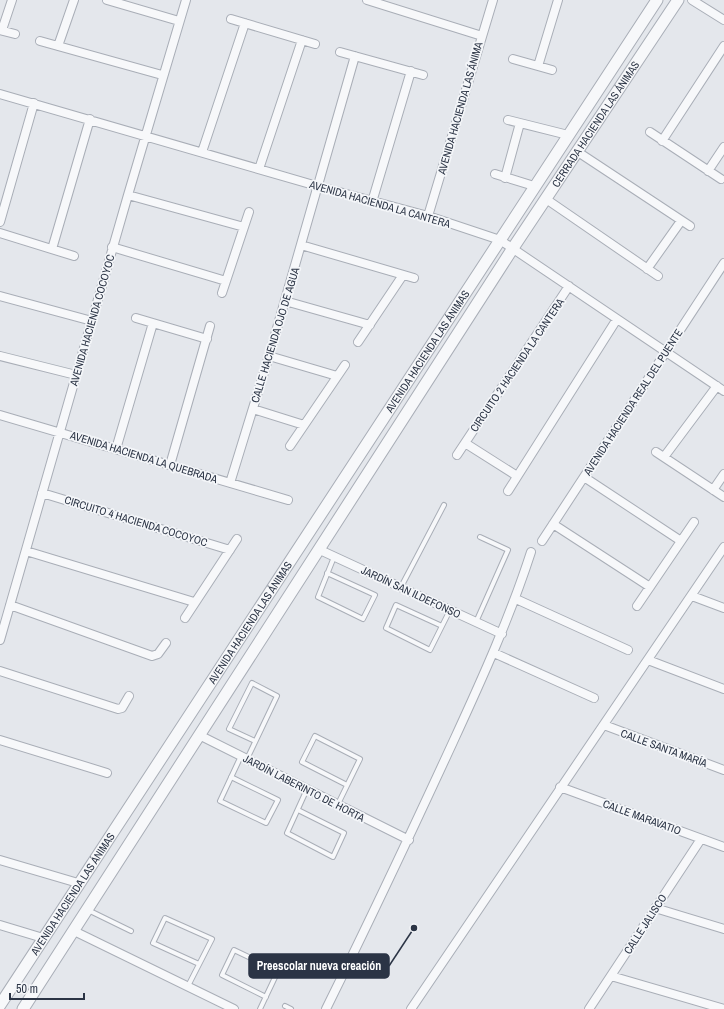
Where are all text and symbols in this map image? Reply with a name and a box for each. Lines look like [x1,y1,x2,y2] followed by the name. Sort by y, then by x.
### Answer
[434,39,486,177] street label: AVENIDA HACIENDA LAS ÁNIMA
[548,58,642,190] street label: CERRADA HACIENDA LAS ÁNIMAS
[307,177,453,231] street label: AVENIDA HACIENDA LA CANTERA
[66,252,118,388] street label: AVENIDA HACIENDA COCOYOC
[248,265,303,404] street label: CALLE HACIENDA OJO DE AGUA
[382,287,472,416] street label: AVENIDA HACIENDA LAS ÁNIMAS
[467,295,568,435] street label: CIRCUITO 2 HACIENDA LA CANTERA
[580,326,686,479] street label: AVENIDA HACIENDA REAL DEL PUENTE
[68,428,220,486] street label: AVENIDA HACIENDA LA QUEBRADA
[63,493,210,550] street label: CIRCUITO 4 HACIENDA COCOYOC
[204,559,295,687] street label: AVENIDA HACIENDA LAS ÁNIMAS
[359,563,463,621] street label: JARDÍN SAN ILDEFONSO
[619,726,710,770] street label: CALLE SANTA MARÍA
[241,751,368,825] street label: JARDÍN LABERINTO DE HORTA
[601,796,683,838] street label: CALLE MARAVATIO
[27,830,118,958] street label: AVENIDA HACIENDA LAS ÁNIMAS
[620,891,670,957] street label: CALLE JALISCO
[249,954,389,978] callout: Preescolar nueva creación
[257,958,381,974] text: Preescolar nueva creación
[10,975,84,1001] scale bar
[16,981,38,997] text: 50 m

